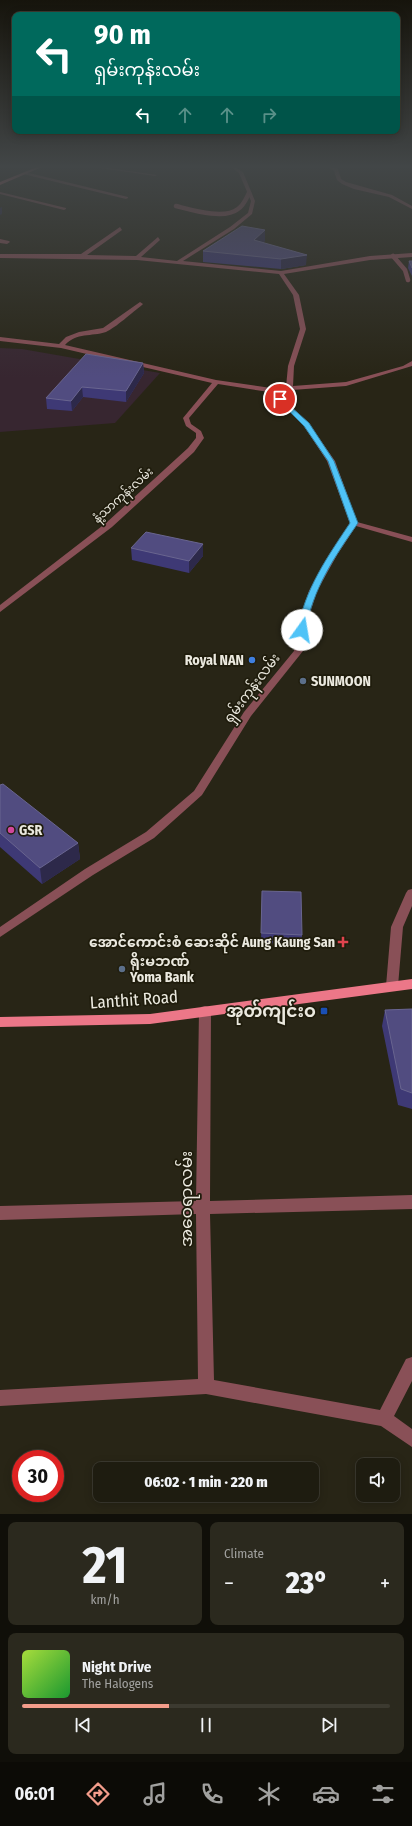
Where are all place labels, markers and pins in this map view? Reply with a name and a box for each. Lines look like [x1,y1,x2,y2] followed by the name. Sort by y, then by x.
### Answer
[263,382,297,416] pin
[185,652,244,669] place label: Royal NAN
[247,655,257,665] marker: Royal NAN
[311,673,371,690] place label: SUNMOON
[298,676,308,686] marker: SUNMOON
[19,822,43,839] place label: GSR
[6,825,16,835] marker: GSR
[89,932,335,954] place label: အောင်ကောင်းစံ ဆေးဆိုင် Aung Kaung San
[338,937,348,947] marker: အောင်ကောင်းစံ ဆေးဆိုင် Aung Kaung San
[129,951,195,986] place label: ရိုးမဘဏ် Yoma Bank
[117,964,127,974] marker: ရိုးမဘဏ် Yoma Bank
[226,999,316,1026] place label: အုတ်ကျင်းဝ
[319,1006,329,1016] marker: အုတ်ကျင်းဝ

